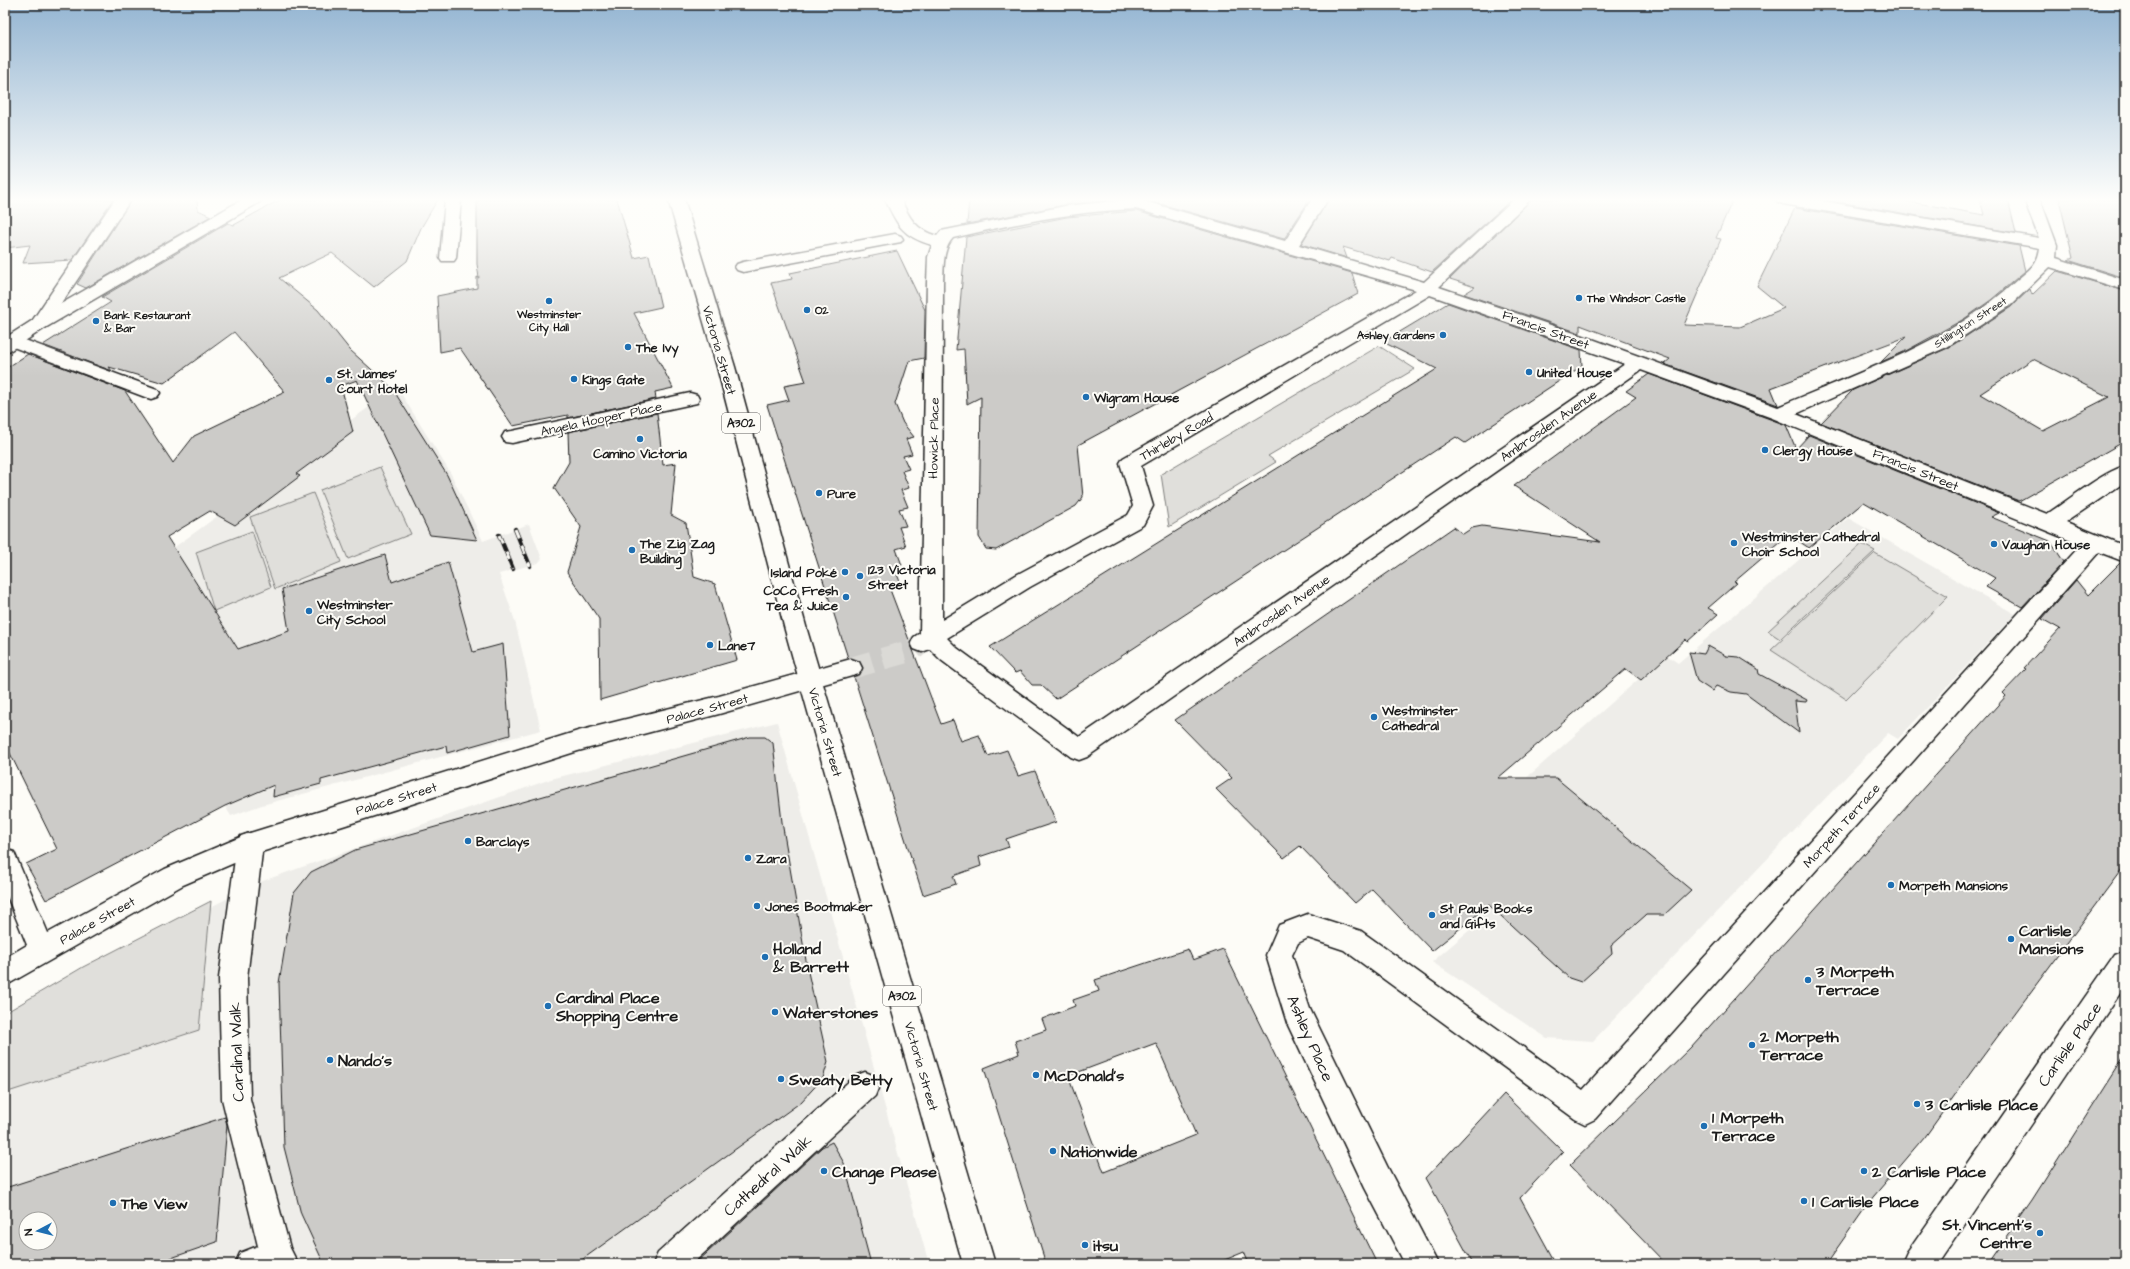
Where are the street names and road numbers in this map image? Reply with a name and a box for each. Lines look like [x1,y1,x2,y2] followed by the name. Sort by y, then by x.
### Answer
[1931,293,2011,352] street label: Stillington Street
[698,304,741,398] street label: Victoria Street
[1500,306,1592,354] street label: Francis Street
[1497,386,1601,466] street label: Ambrosden Avenue
[539,397,664,442] street label: Angela Hooper Place
[924,397,944,479] street label: Howick Place
[1136,408,1217,466] street label: Thirleby Road
[722,413,760,433] road number: A302
[1870,444,1962,496] street label: Francis Street
[1230,571,1334,651] street label: Ambrosden Avenue
[804,686,847,780] street label: Victoria Street
[664,689,751,729] street label: Palace Street
[353,778,440,820] street label: Palace Street
[1799,780,1884,872] street label: Morpeth Terrace
[56,892,139,949] street label: Palace Street
[883,986,921,1006] road number: A302
[1280,992,1339,1086] street label: Ashley Place
[2033,998,2107,1091] street label: Carlisle Place
[224,1002,250,1102] street label: Cardinal Walk
[900,1020,943,1114] street label: Victoria Street
[719,1130,817,1221] street label: Cathedral Walk

